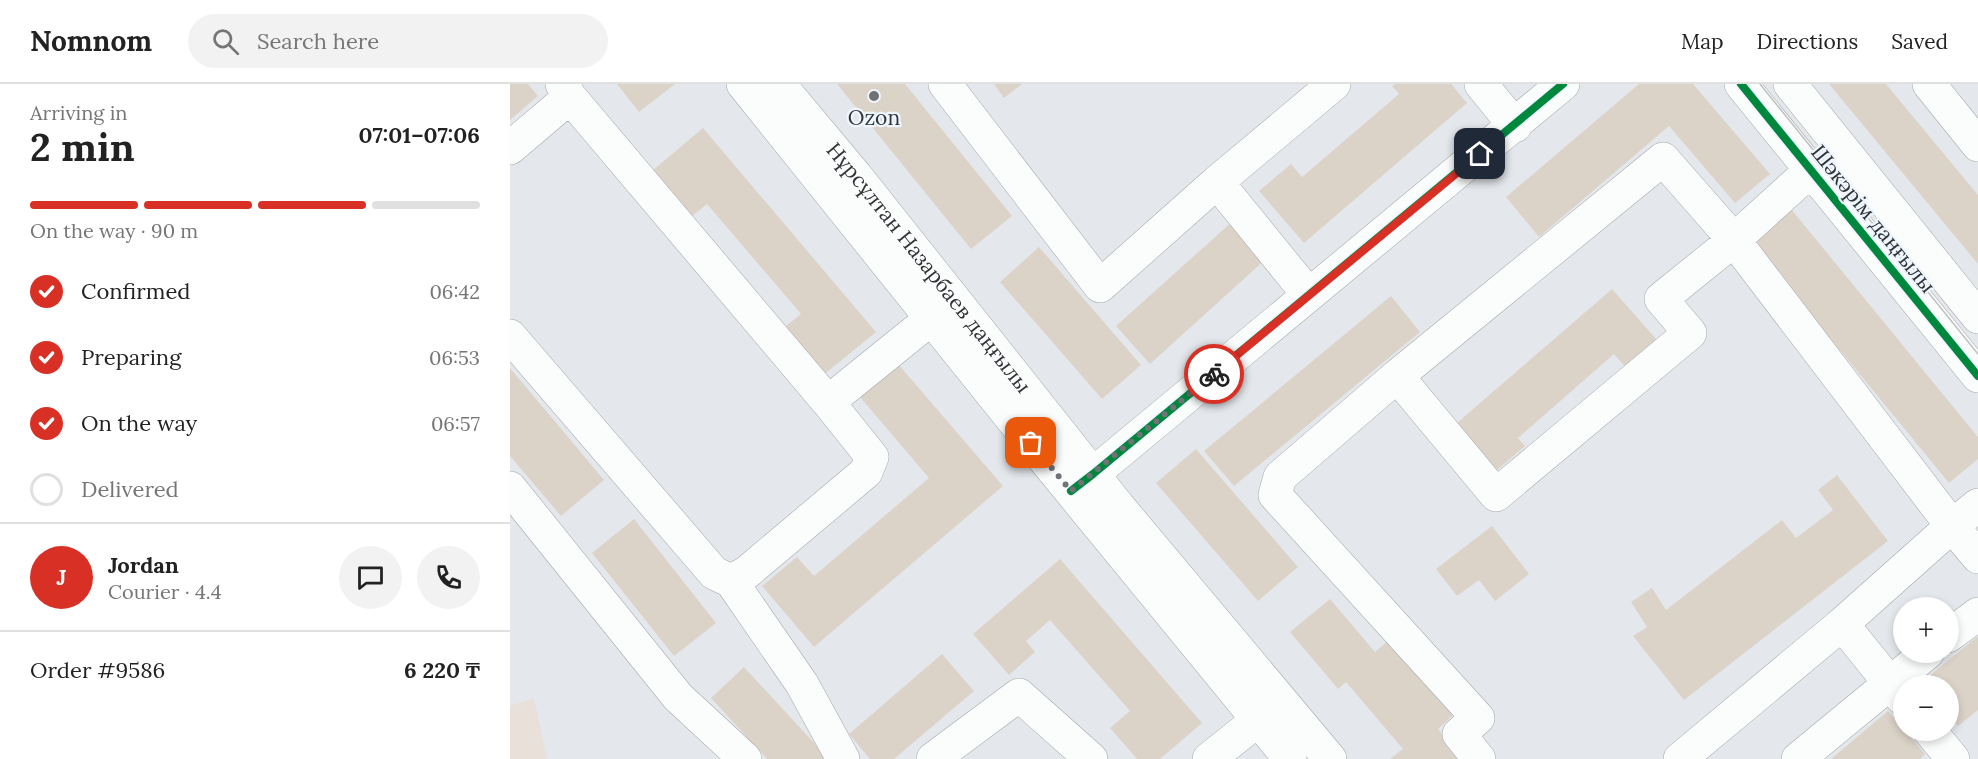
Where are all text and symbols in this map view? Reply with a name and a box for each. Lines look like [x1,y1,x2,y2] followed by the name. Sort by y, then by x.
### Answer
[188,14,608,68] search box
[30,23,152,59] text: Nomnom
[209,25,242,58] icon: search
[257,27,379,55] text: Search here
[1681,28,1724,55] text: Map
[1757,28,1858,55] text: Directions
[1891,28,1948,55] text: Saved
[867,89,881,103] marker: Ozon
[30,100,127,125] text: Arriving in
[848,104,900,131] place label: Ozon
[358,121,480,149] text: 07:01–07:06
[30,122,135,172] text: 2 min
[1454,128,1505,179] pin
[821,137,1037,398] street label: Нұрсұлтан Назарбаев даңғылы
[1463,137,1496,170] icon: home
[1805,139,1942,298] street label: Шәкәрім даңғылы
[30,218,198,243] text: On the way · 90 m
[30,275,63,308] icon: check
[81,277,190,305] text: Confirmed
[429,279,480,304] text: 06:42
[30,341,63,374] icon: check
[81,343,181,371] text: Preparing
[1184,344,1244,404] courier
[429,345,480,370] text: 06:53
[1198,358,1231,391] icon: bike
[30,407,63,440] icon: check
[81,409,197,437] text: On the way
[431,411,480,436] text: 06:57
[1005,417,1056,468] pin
[1014,426,1047,459] icon: bag
[81,475,179,503] text: Delivered
[339,546,402,609] button: chat
[417,546,480,609] button: phone
[108,551,179,579] text: Jordan
[57,563,66,591] text: J
[108,579,222,604] text: Courier · 4.4
[1893,597,1959,741] map controls
[1893,597,1959,663] button: +
[30,656,165,684] text: Order #9586
[404,656,480,684] text: 6 220 ₸
[1893,675,1959,741] button: −

